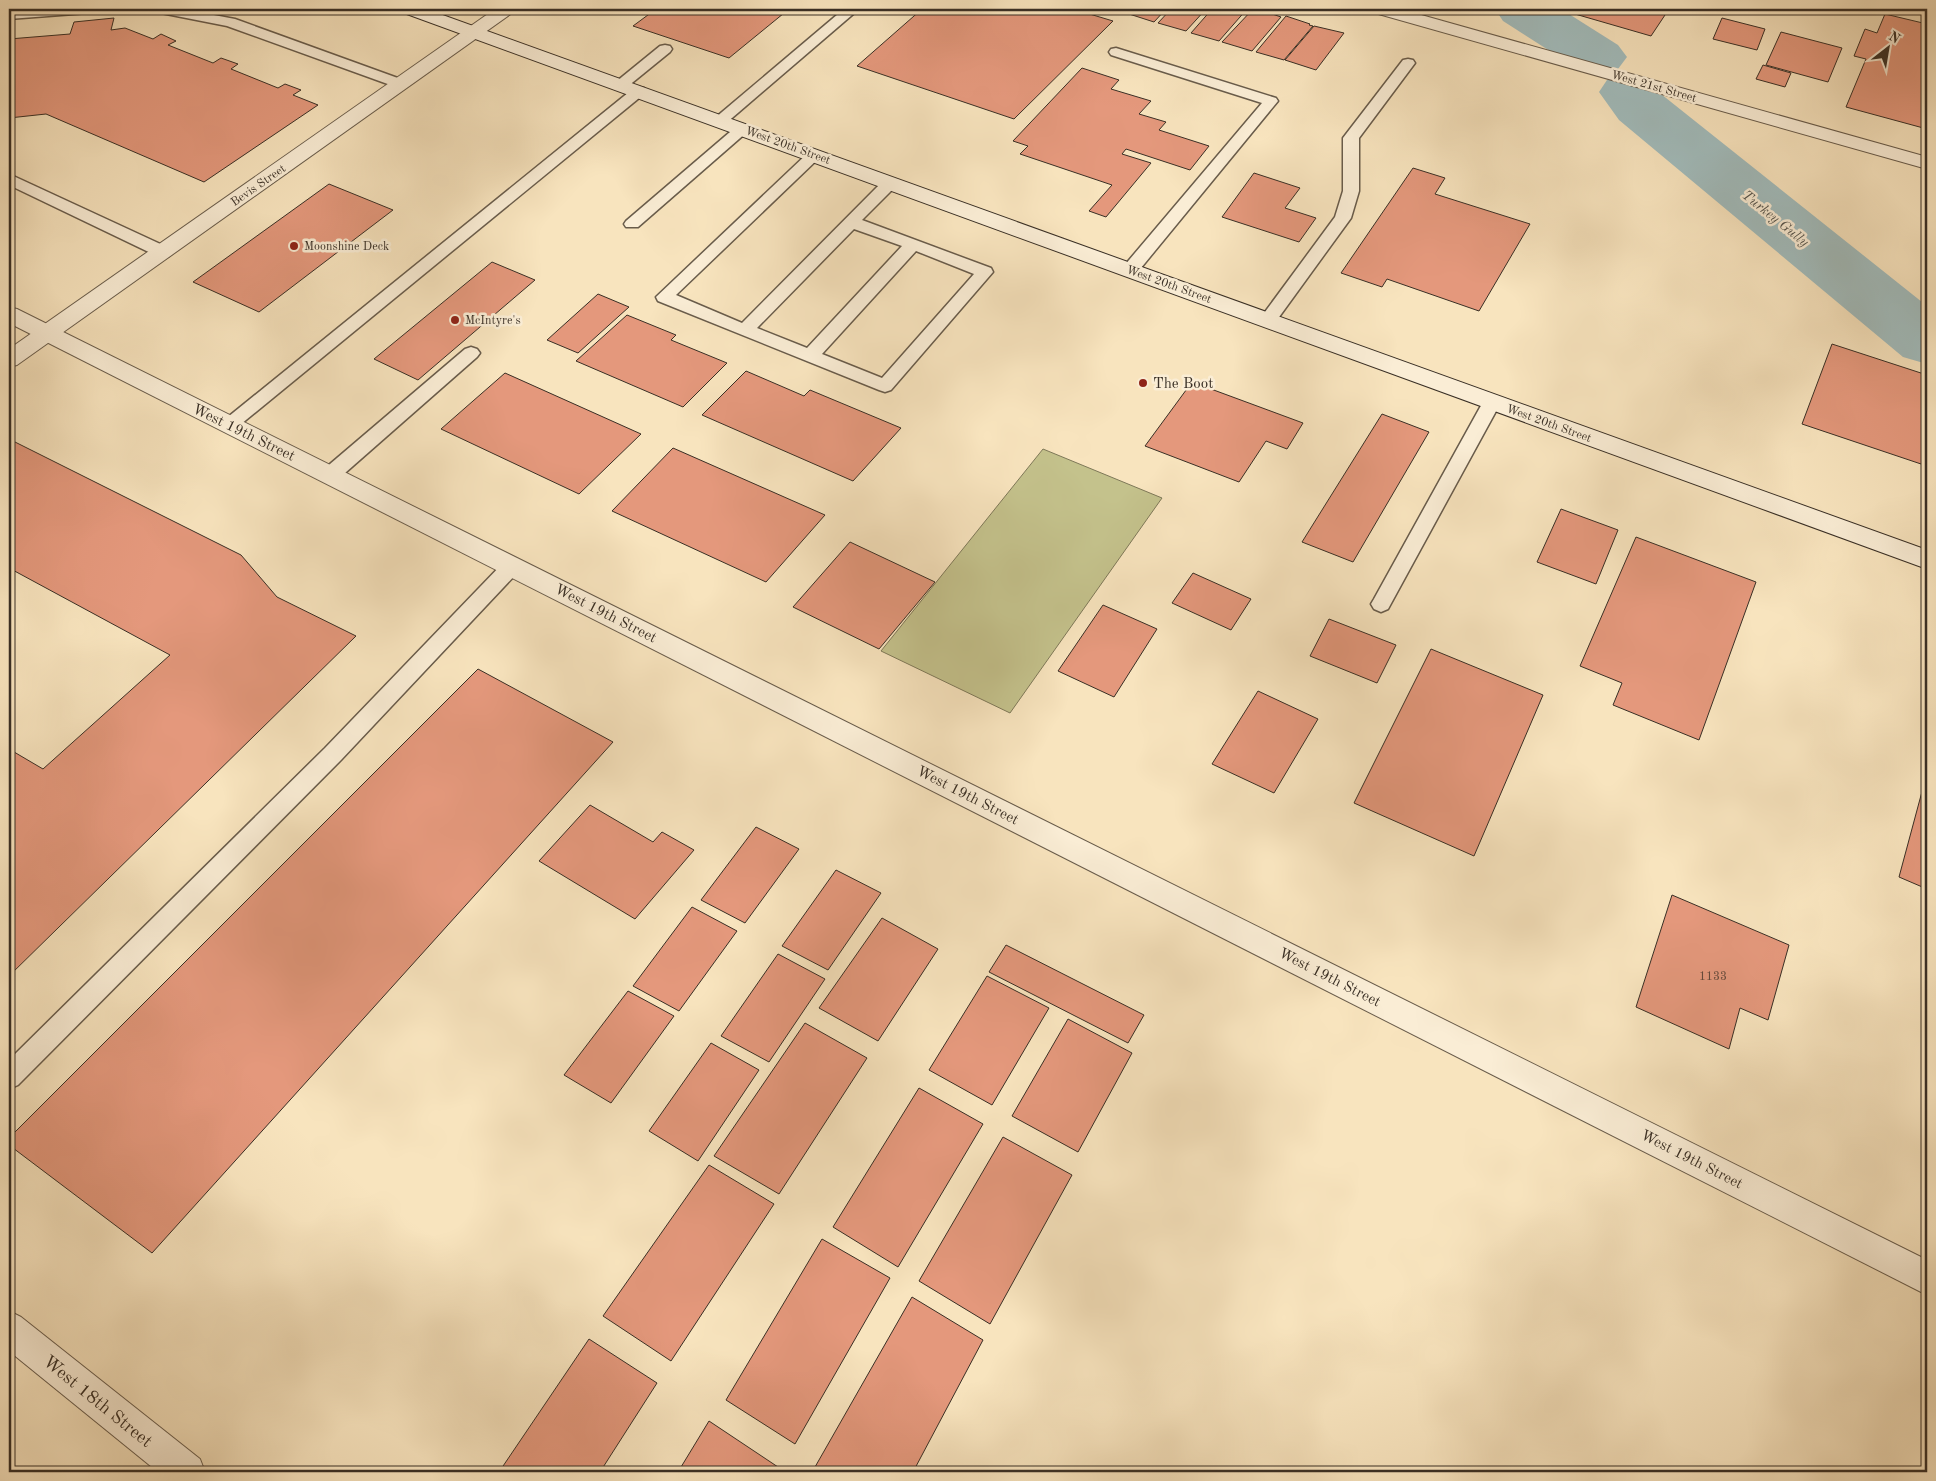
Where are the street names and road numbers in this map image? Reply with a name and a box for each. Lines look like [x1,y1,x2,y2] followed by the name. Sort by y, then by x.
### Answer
[1610,69,1698,105] street label: West 21st Street
[743,125,832,167] street label: West 20th Street
[229,163,288,209] street label: Bevis Street
[1124,264,1213,306] street label: West 20th Street
[190,402,297,465] street label: West 19th Street
[1504,403,1593,445] street label: West 20th Street
[552,582,659,646] street label: West 19th Street
[914,764,1021,828] street label: West 19th Street
[1276,946,1383,1010] street label: West 19th Street
[1638,1128,1745,1192] street label: West 19th Street
[39,1352,155,1451] street label: West 18th Street

